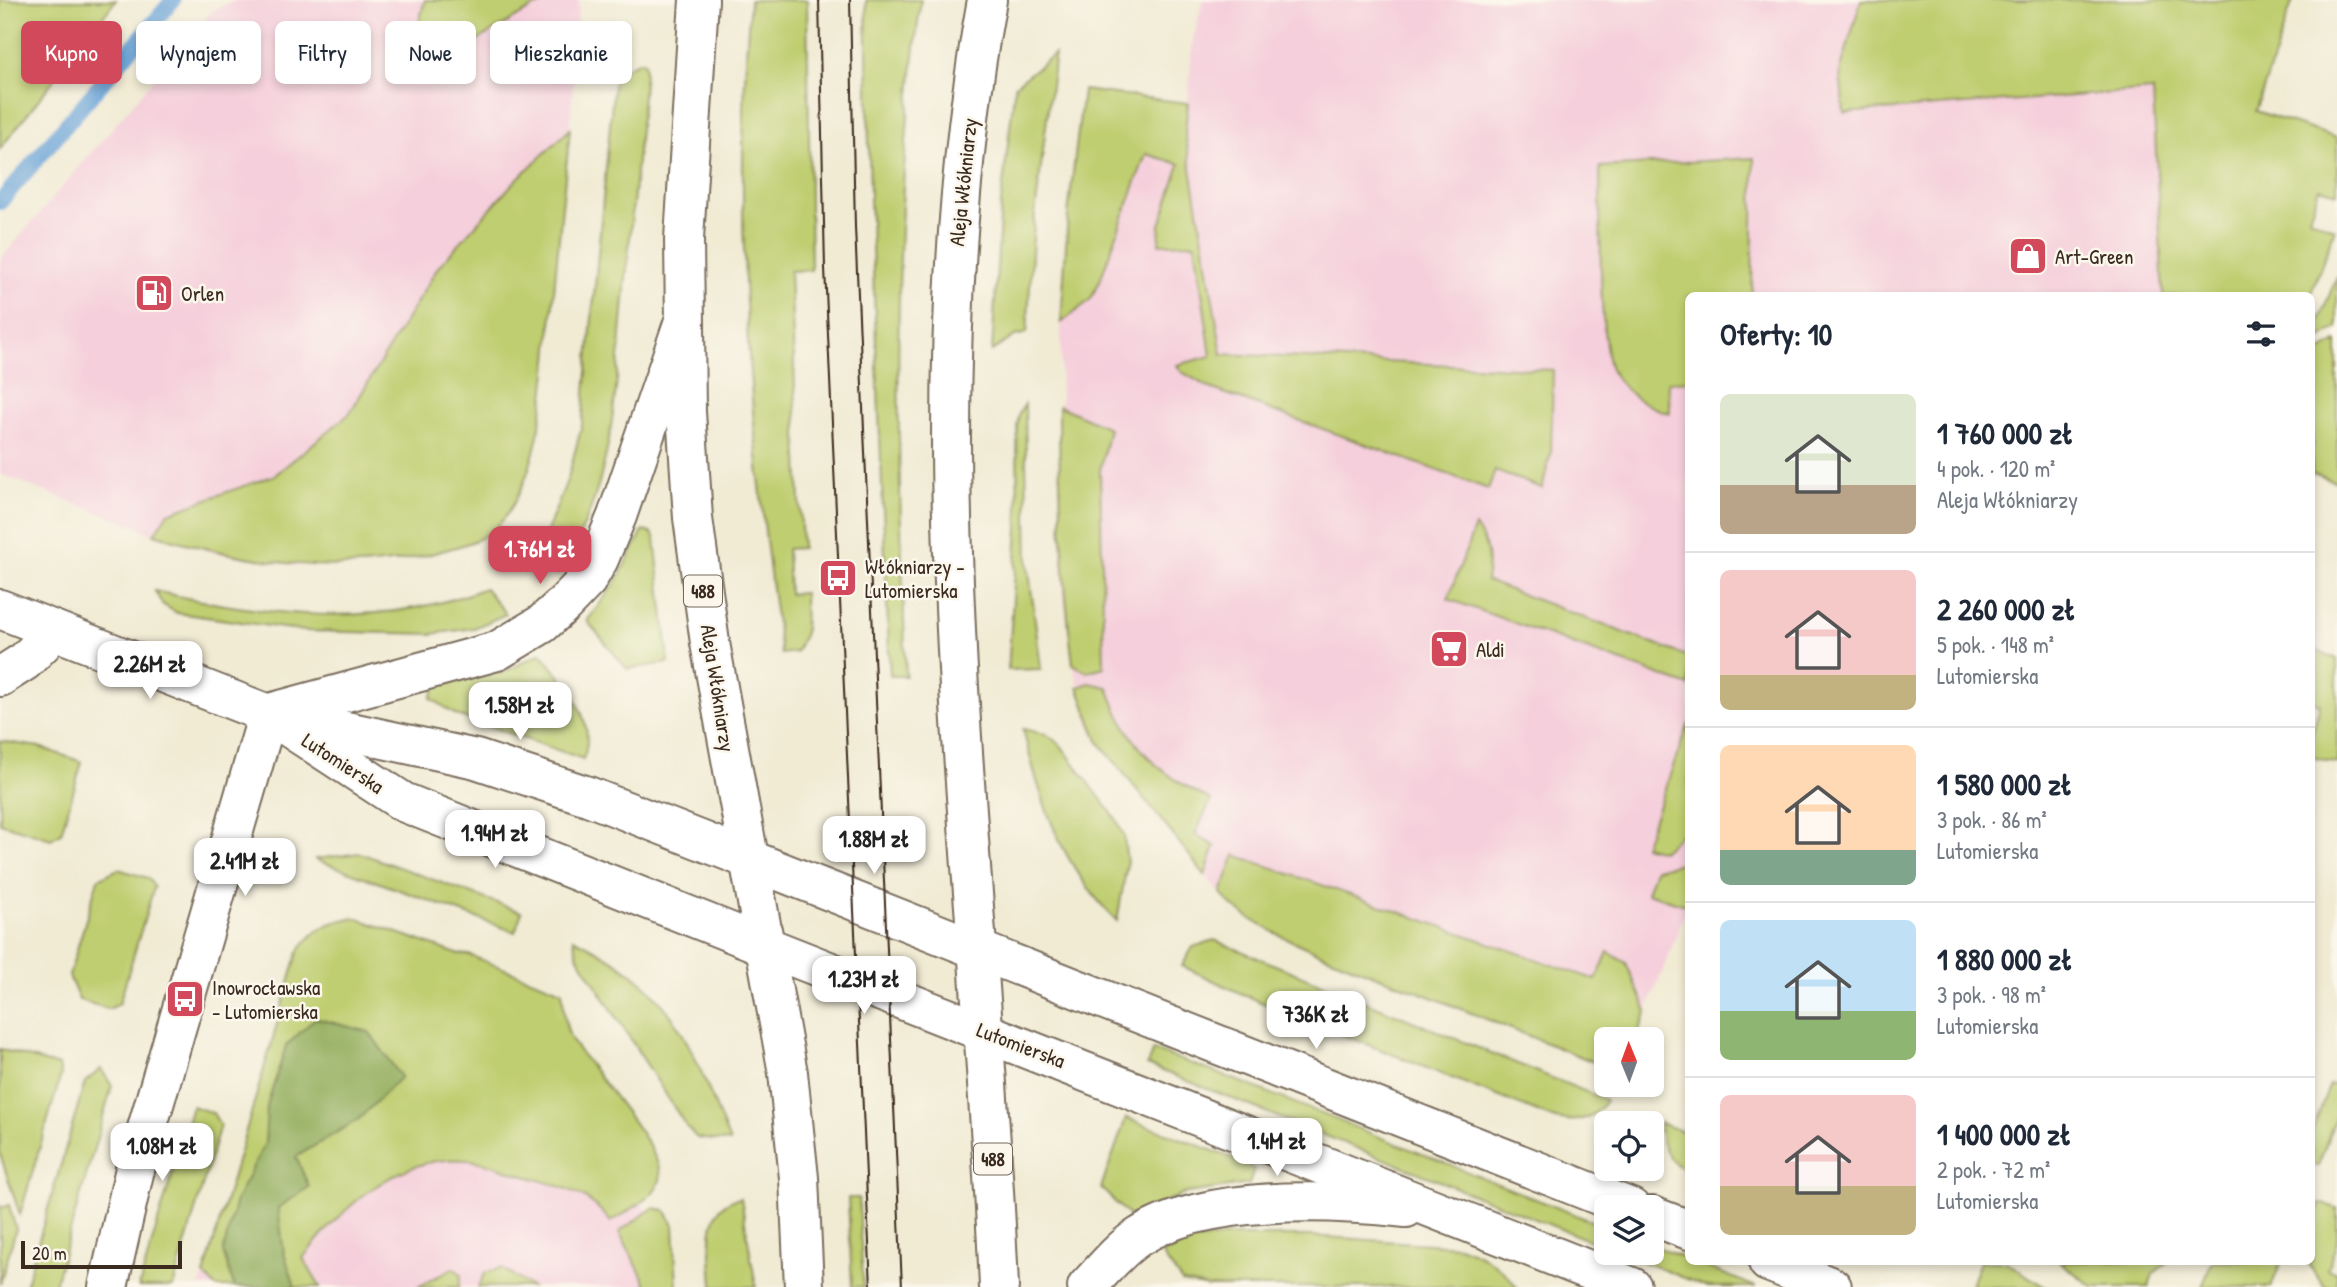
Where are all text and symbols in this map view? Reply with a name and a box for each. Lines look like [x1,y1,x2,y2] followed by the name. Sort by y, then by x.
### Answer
[21,21,122,84] chip: Kupno
[136,21,261,84] chip: Wynajem
[275,21,371,84] chip: Filtry
[385,21,476,84] chip: Nowe
[490,21,632,84] chip: Mieszkanie
[942,116,984,247] street label: Aleja Włókniarzy
[2007,235,2049,277] shop icon: Art-Green
[2055,242,2133,271] place label: Art-Green
[133,272,175,314] fuel station icon: Orlen
[181,279,224,308] place label: Orlen
[1720,314,1832,354] text: Oferty: 10
[2242,315,2280,353] icon: filters
[1937,413,2073,453] text: 1 760 000 zł
[1776,422,1860,506] icon: home
[1937,453,2055,484] text: 4 pok. · 120 m²
[1937,484,2078,515] text: Aleja Włókniarzy
[468,526,612,586] pin: 1.76M zł
[504,533,576,564] text: 1.76M zł
[865,552,965,605] place label: Włókniarzy - Lutomierska
[817,557,859,599] bus stop icon: Włókniarzy - Lutomierska
[684,576,722,606] road number: 488
[1937,589,2076,629] text: 2 260 000 zł
[1776,598,1860,682] icon: home
[694,622,742,754] street label: Aleja Włókniarzy
[1428,628,1470,670] supermarket icon: Aldi
[1937,629,2054,660] text: 5 pok. · 148 m²
[1476,635,1505,664] place label: Aldi
[78,642,222,701] pin: 2.26M zł
[113,648,187,679] text: 2.26M zł
[1937,660,2038,691] text: Lutomierska
[448,682,592,742] pin: 1.58M zł
[485,689,555,720] text: 1.58M zł
[296,726,390,800] street label: Lutomierska
[1937,764,2072,804] text: 1 580 000 zł
[1776,773,1860,857] icon: home
[1937,804,2047,835] text: 3 pok. · 86 m²
[423,810,567,870] pin: 1.94M zł
[802,816,946,876] pin: 1.88M zł
[461,817,529,848] text: 1.94M zł
[839,823,909,854] text: 1.88M zł
[1937,835,2038,866] text: Lutomierska
[173,838,317,898] pin: 2.41M zł
[210,845,280,876] text: 2.41M zł
[1937,939,2073,979] text: 1 880 000 zł
[1776,948,1860,1032] icon: home
[792,956,936,1016] pin: 1.23M zł
[828,963,900,994] text: 1.23M zł
[212,973,320,1026] place label: Inowrocławska - Lutomierska
[164,978,206,1020] bus stop icon: Inowrocławska - Lutomierska
[1937,979,2046,1010] text: 3 pok. · 98 m²
[1251,992,1381,1051] pin: 736K zł
[1283,998,1349,1029] text: 736K zł
[1937,1010,2038,1041] text: Lutomierska
[973,1015,1069,1075] street label: Lutomierska
[1594,1027,1664,1097] north arrow
[1594,1027,1664,1265] map controls
[1594,1111,1664,1181] button: locate
[1937,1114,2071,1154] text: 1 400 000 zł
[1212,1118,1342,1178] pin: 1.4M zł
[1776,1123,1860,1207] icon: home
[90,1124,234,1183] pin: 1.08M zł
[1247,1125,1307,1156] text: 1.4M zł
[126,1130,198,1161] text: 1.08M zł
[974,1144,1012,1175] road number: 488
[1937,1154,2050,1185] text: 2 pok. · 72 m²
[1937,1185,2038,1216] text: Lutomierska
[1594,1195,1664,1265] button: layers
[21,1238,182,1270] scale bar
[32,1240,67,1266] text: 20 m

